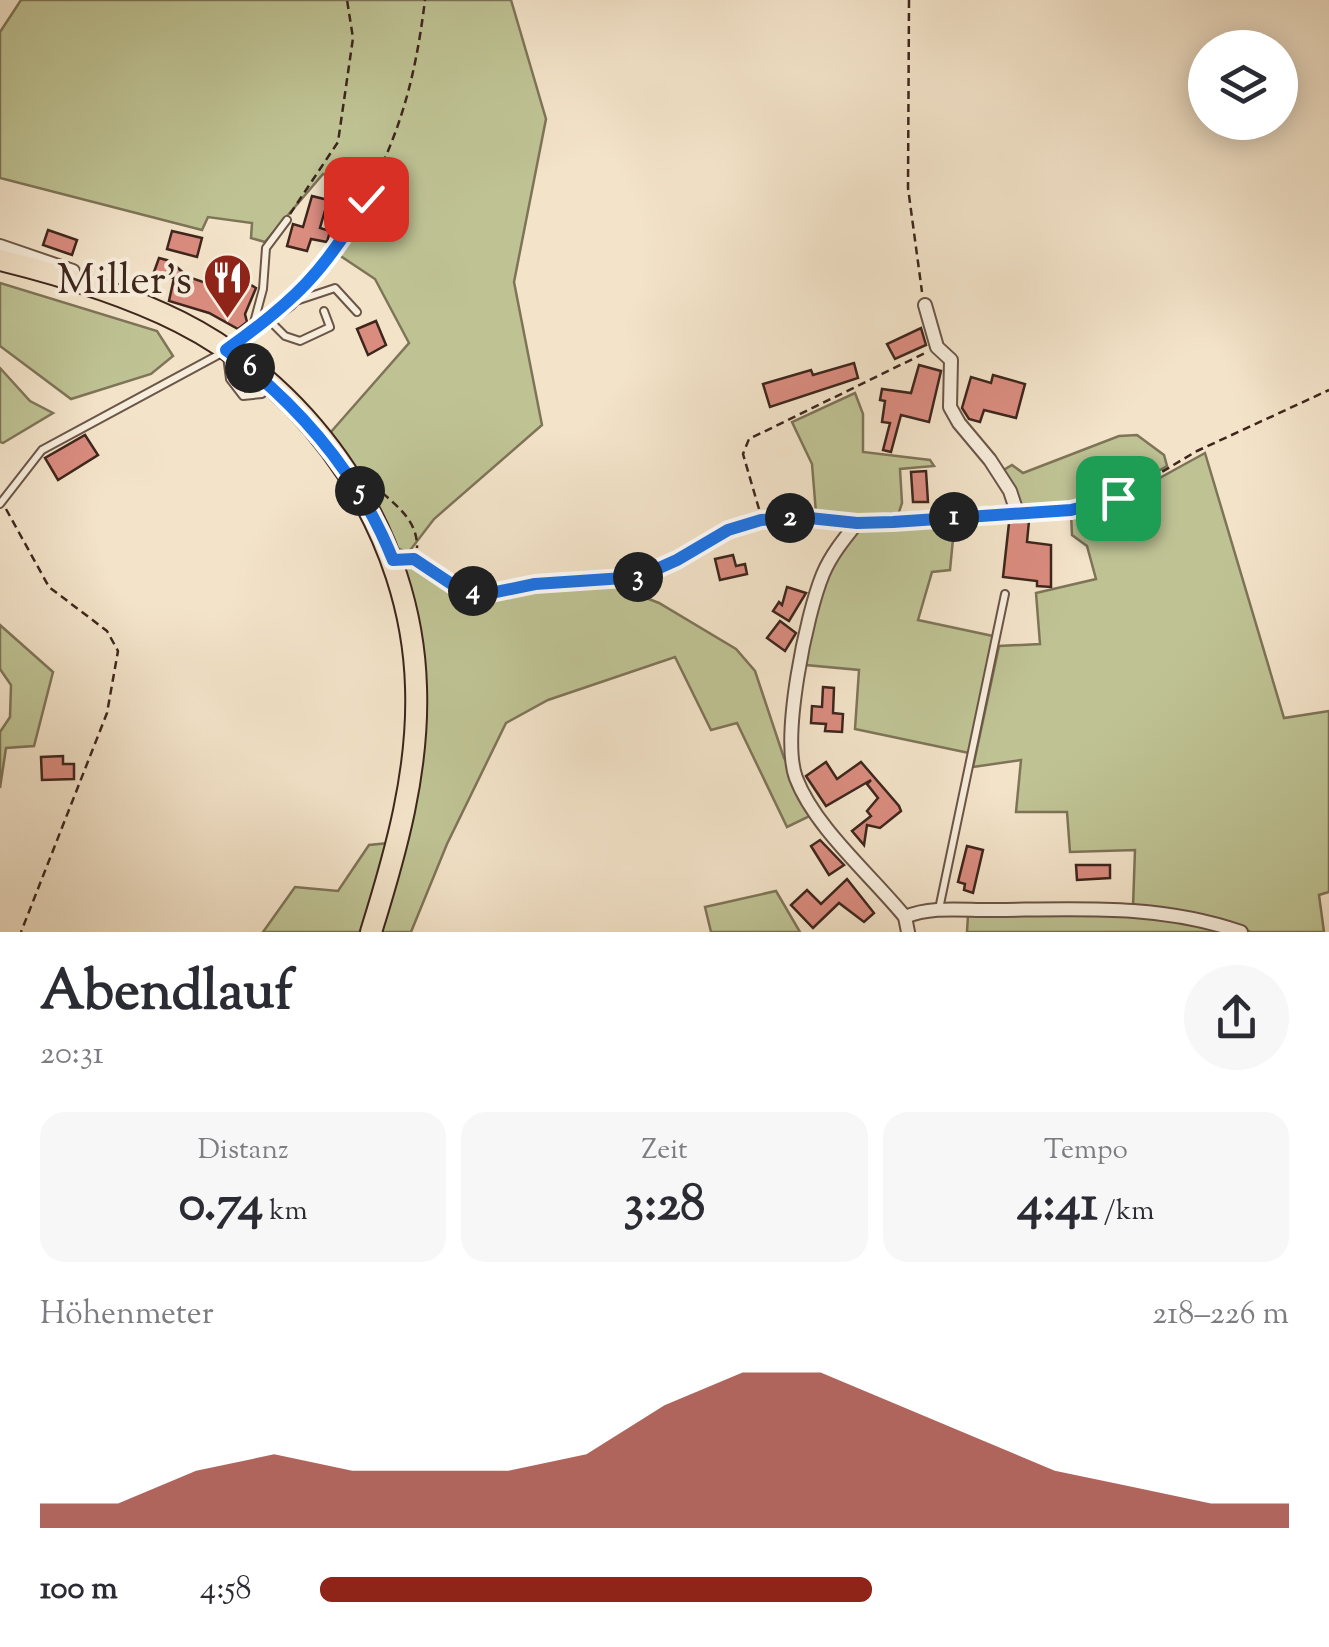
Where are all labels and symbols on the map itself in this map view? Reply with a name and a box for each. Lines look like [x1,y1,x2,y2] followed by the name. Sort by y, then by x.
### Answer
[324,157,409,242] pin
[201,252,253,320] restaurant icon: Miller's
[57,253,192,313] place label: Miller's
[225,343,275,393] pin: 6
[1076,456,1161,541] pin
[335,466,385,516] pin: 5
[929,492,979,542] pin: 1
[765,493,815,543] pin: 2
[613,552,663,602] pin: 3
[448,566,498,616] pin: 4

